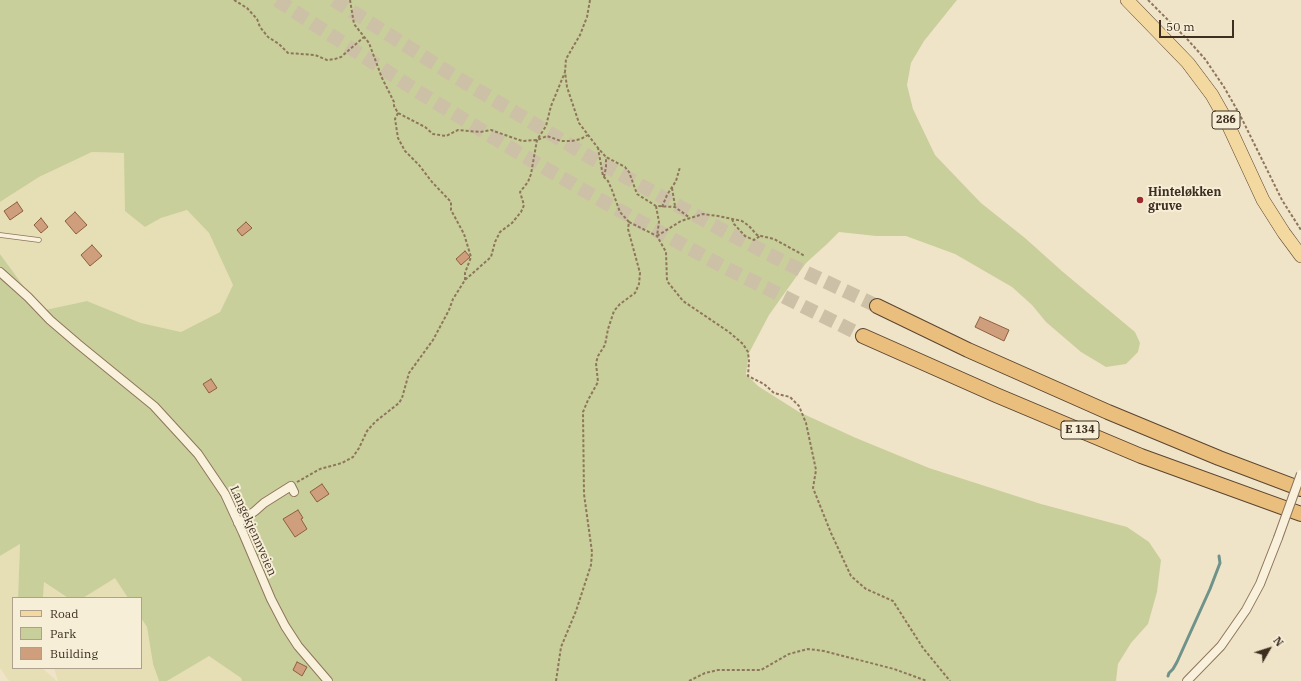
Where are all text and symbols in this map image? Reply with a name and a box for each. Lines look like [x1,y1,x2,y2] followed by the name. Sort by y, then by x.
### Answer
[1161,12,1236,38] scale bar
[1166,19,1195,34] text: 50 m
[1212,111,1240,129] road number: 286
[1148,186,1221,214] place label: Hinteløkken gruve
[1135,195,1145,205] marker: Hinteløkken gruve
[1061,421,1099,439] road number: E 134
[227,484,279,578] street label: Langekjennveien
[12,597,142,669] legend
[50,606,79,621] text: Road
[50,626,76,641] text: Park
[1249,629,1289,669] north arrow
[1270,634,1286,649] text: N
[50,646,98,661] text: Building

